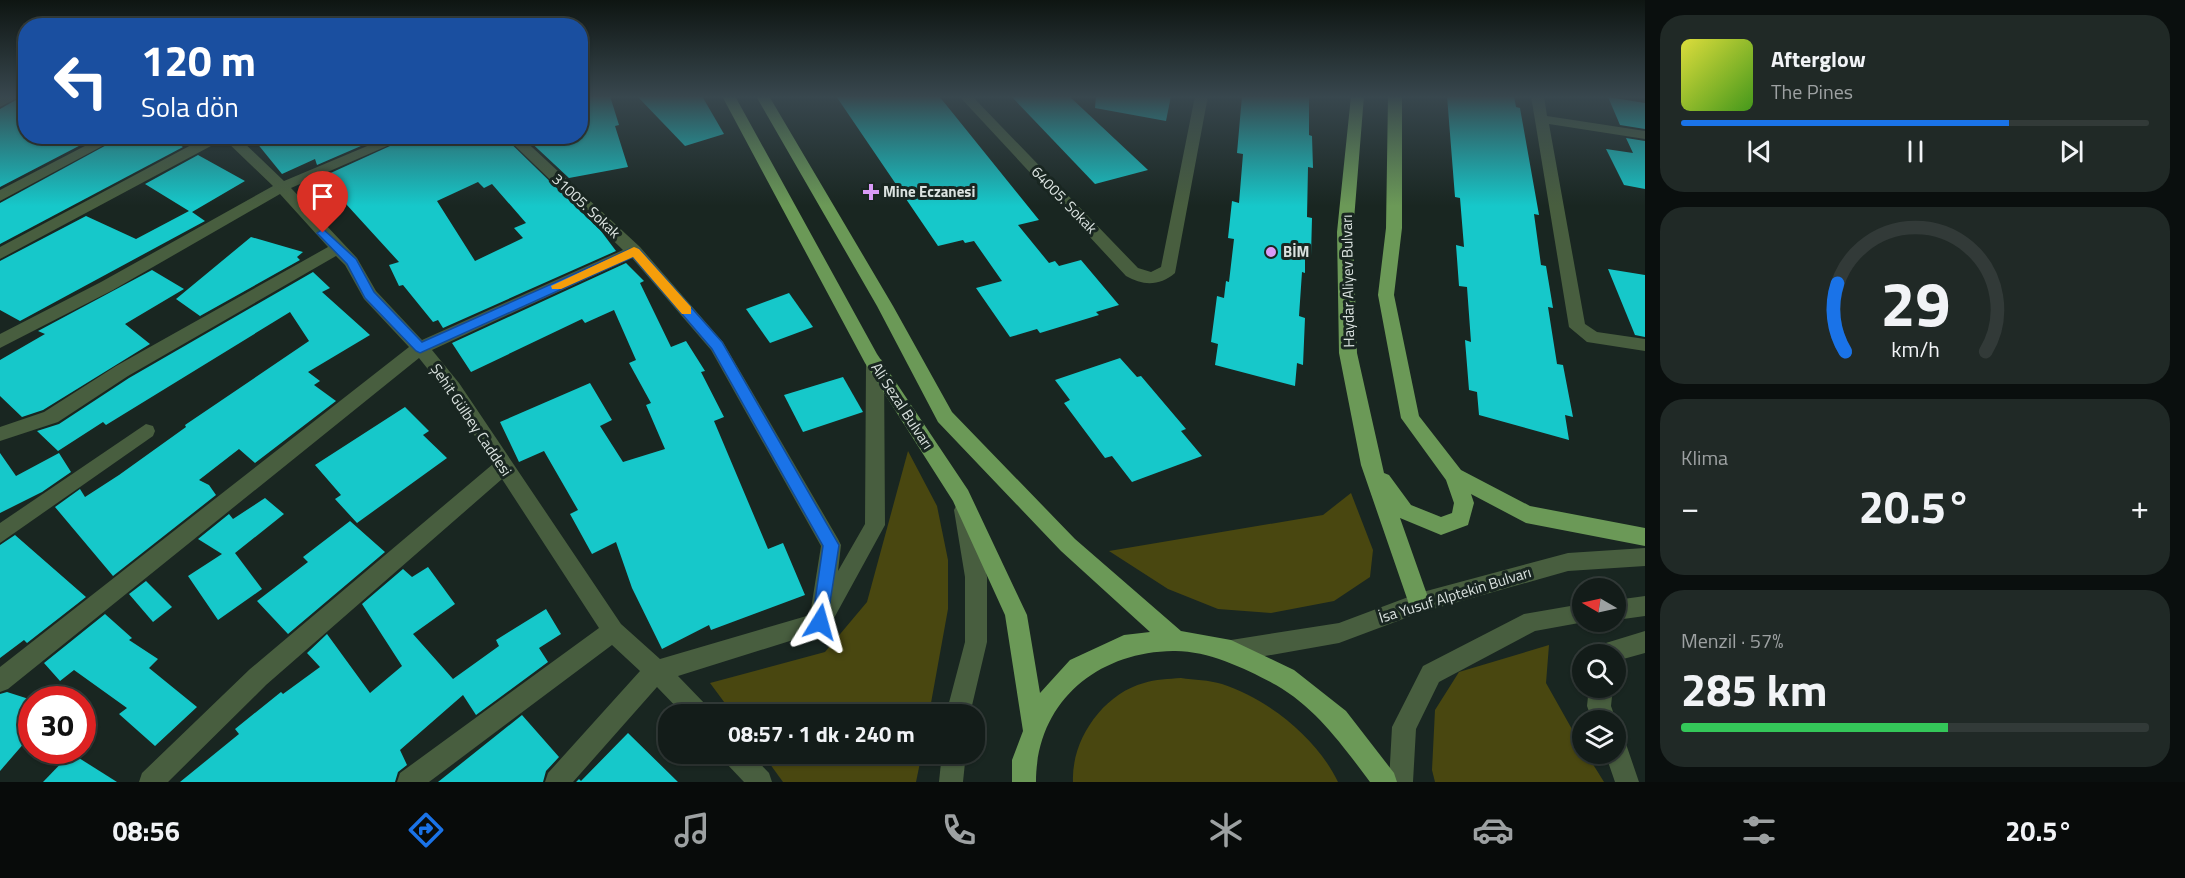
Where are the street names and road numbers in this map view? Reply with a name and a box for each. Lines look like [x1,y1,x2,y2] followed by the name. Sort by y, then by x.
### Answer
[1026,161,1103,239] street label: 64005. Sokak
[547,168,626,244] street label: 31005. Sokak
[1335,214,1360,348] street label: Haydar Aliyev Bulvarı
[866,358,939,454] street label: Ali Sezal Bulvarı
[425,359,518,481] street label: Şehit Gülbey Caddesi
[1376,560,1534,629] street label: İsa Yusuf Alptekin Bulvarı

